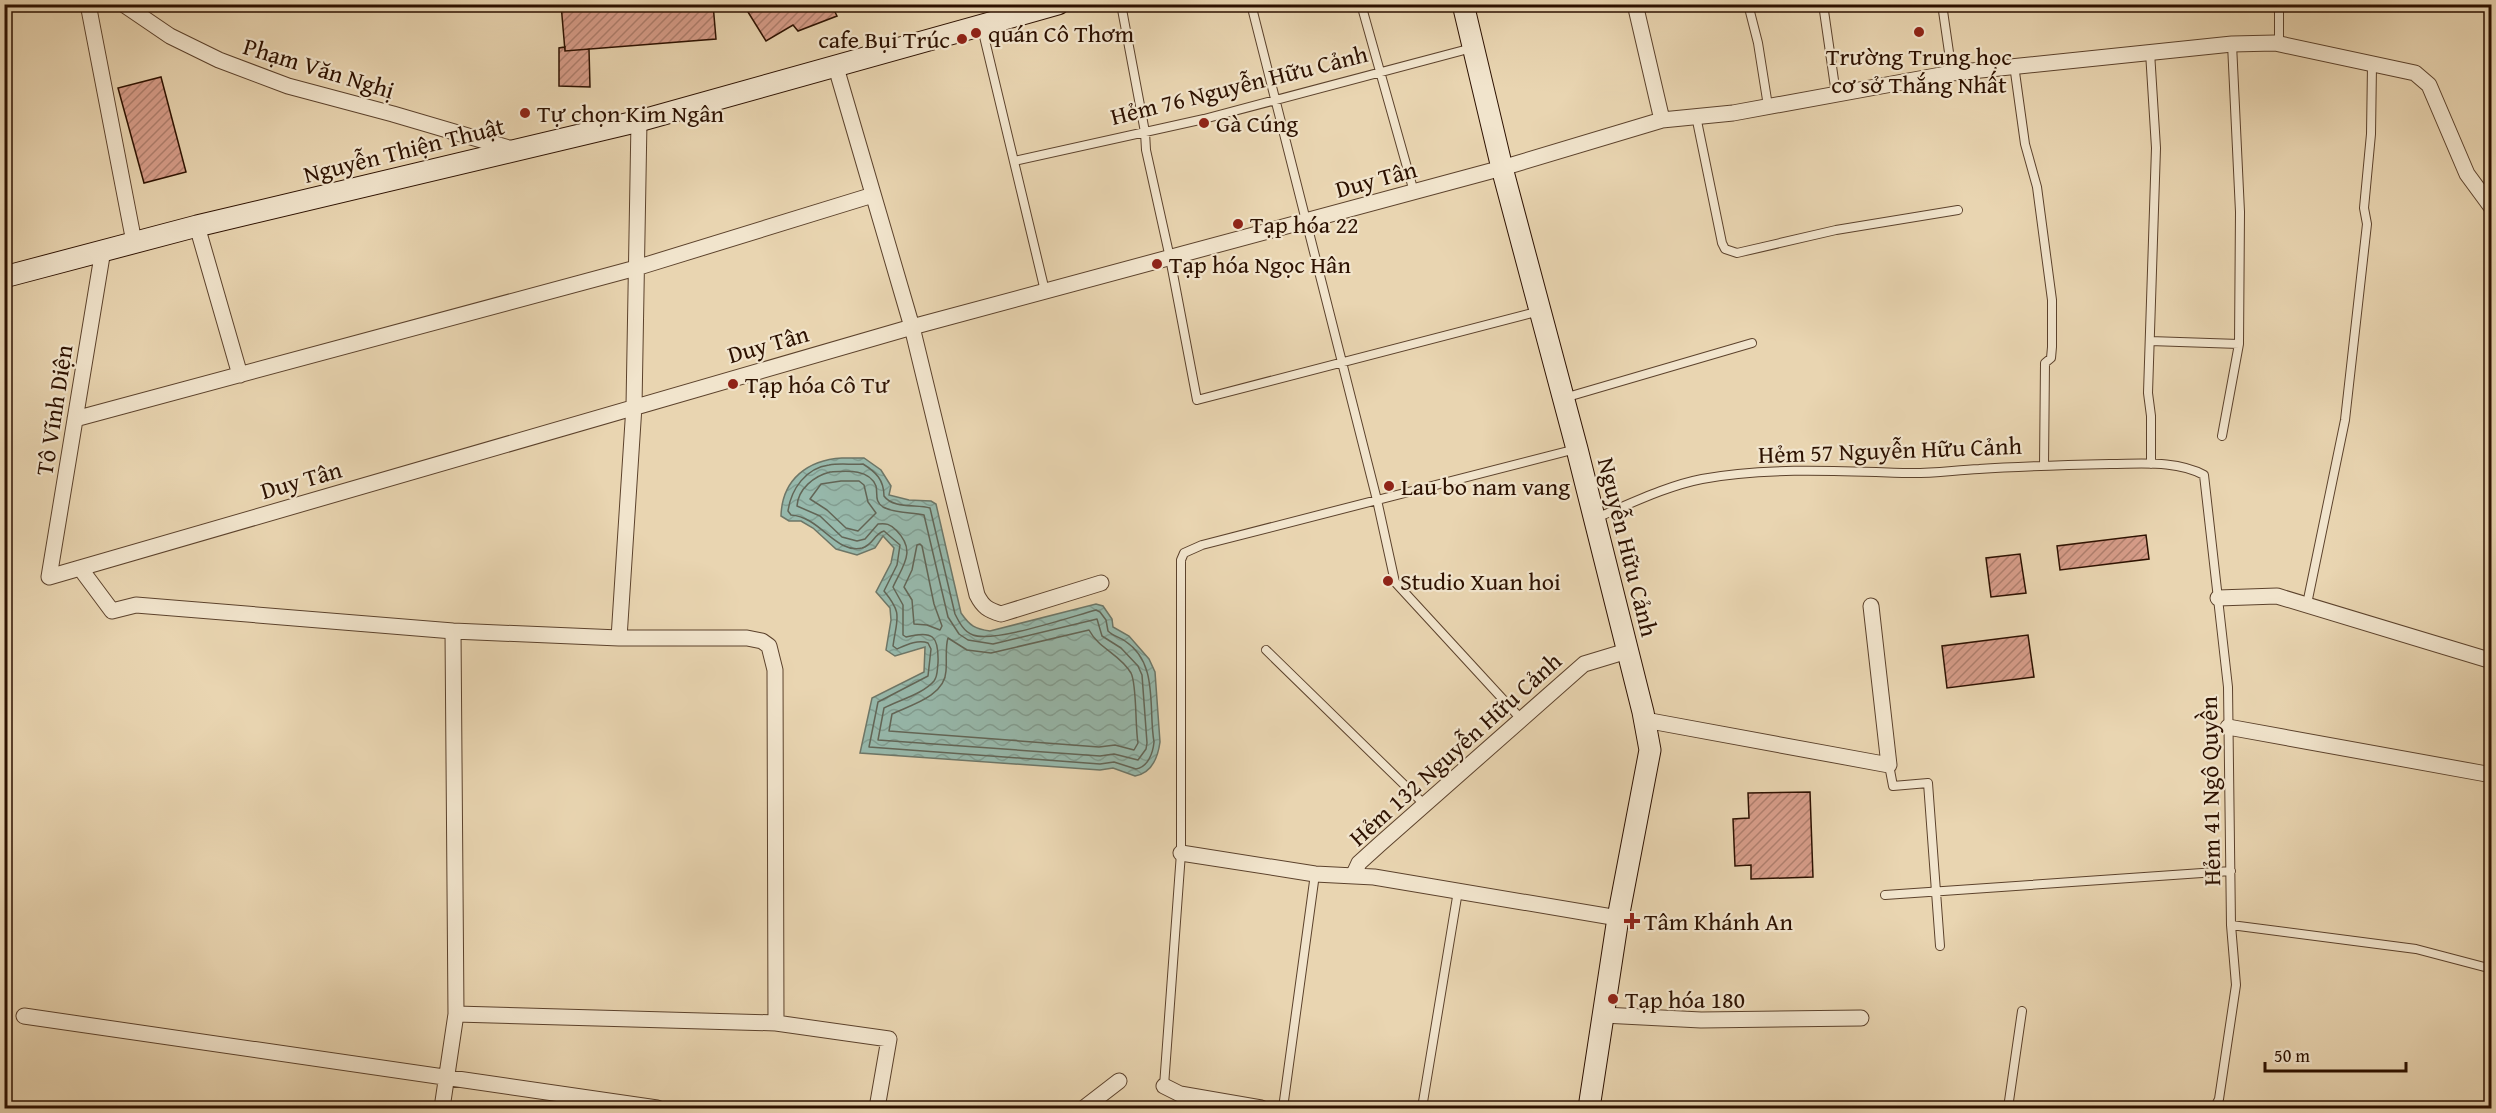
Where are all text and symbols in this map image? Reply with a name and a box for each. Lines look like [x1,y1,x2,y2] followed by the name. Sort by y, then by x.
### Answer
[988,16,1135,51] place label: quán Cô Thơm
[818,22,950,57] place label: cafe Bụi Trúc
[1912,25,1926,39] marker: Trường Trung học cơ sở Thắng Nhất
[969,26,983,40] marker: quán Cô Thơm
[239,28,399,108] street label: Phạm Văn Nghị
[955,32,969,46] marker: cafe Bụi Trúc
[1107,36,1372,134] street label: Hẻm 76 Nguyễn Hữu Cảnh
[1826,39,2012,102] place label: Trường Trung học cơ sở Thắng Nhất
[537,96,725,131] place label: Tự chọn Kim Ngân
[518,106,532,120] marker: Tự chọn Kim Ngân
[1216,106,1298,141] place label: Gà Cúng
[300,108,509,192] street label: Nguyễn Thiện Thuật
[1197,116,1211,130] marker: Gà Cúng
[1331,151,1421,207] street label: Duy Tân
[1250,207,1359,242] place label: Tạp hóa 22
[1231,217,1245,231] marker: Tạp hóa 22
[1169,247,1351,282] place label: Tạp hóa Ngọc Hân
[1150,257,1164,271] marker: Tạp hóa Ngọc Hân
[723,316,813,372] street label: Duy Tân
[26,342,82,478] street label: Tô Vĩnh Diện
[745,367,890,402] place label: Tạp hóa Cô Tư
[726,377,740,391] marker: Tạp hóa Cô Tư
[1758,428,2023,472] street label: Hẻm 57 Nguyễn Hữu Cảnh
[256,452,346,508] street label: Duy Tân
[1589,454,1667,641] street label: Nguyễn Hữu Cảnh
[1401,469,1570,504] place label: Lau bo nam vang
[1382,479,1396,493] marker: Lau bo nam vang
[1400,564,1561,599] place label: Studio Xuan hoi
[1381,574,1395,588] marker: Studio Xuan hoi
[1341,644,1569,854] street label: Hẻm 132 Nguyễn Hữu Cảnh
[2191,695,2229,886] street label: Hẻm 41 Ngô Quyền
[1644,904,1794,939] place label: Tâm Khánh An
[1625,914,1639,928] marker: Tâm Khánh An
[1625,982,1745,1017] place label: Tạp hóa 180
[1606,992,1620,1006] marker: Tạp hóa 180
[2265,1035,2406,1073] scale bar
[2274,1042,2310,1069] text: 50 m

